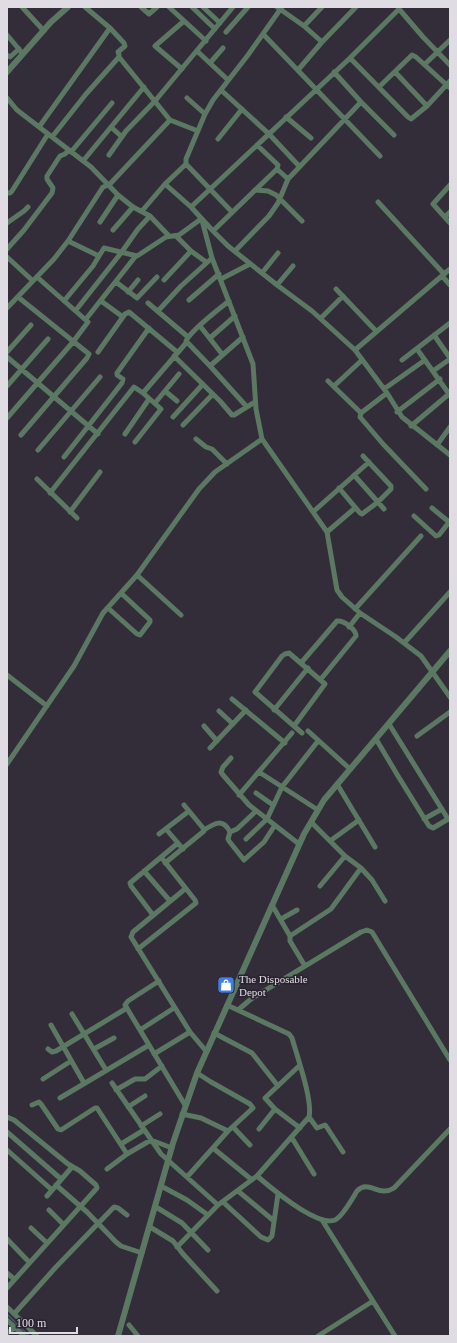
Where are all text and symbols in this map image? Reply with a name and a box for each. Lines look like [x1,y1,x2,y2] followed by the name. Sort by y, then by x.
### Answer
[239,973,308,998] place label: The Disposable Depot
[216,975,236,995] shop icon: The Disposable Depot
[10,1309,77,1335] scale bar
[16,1316,47,1330] text: 100 m

